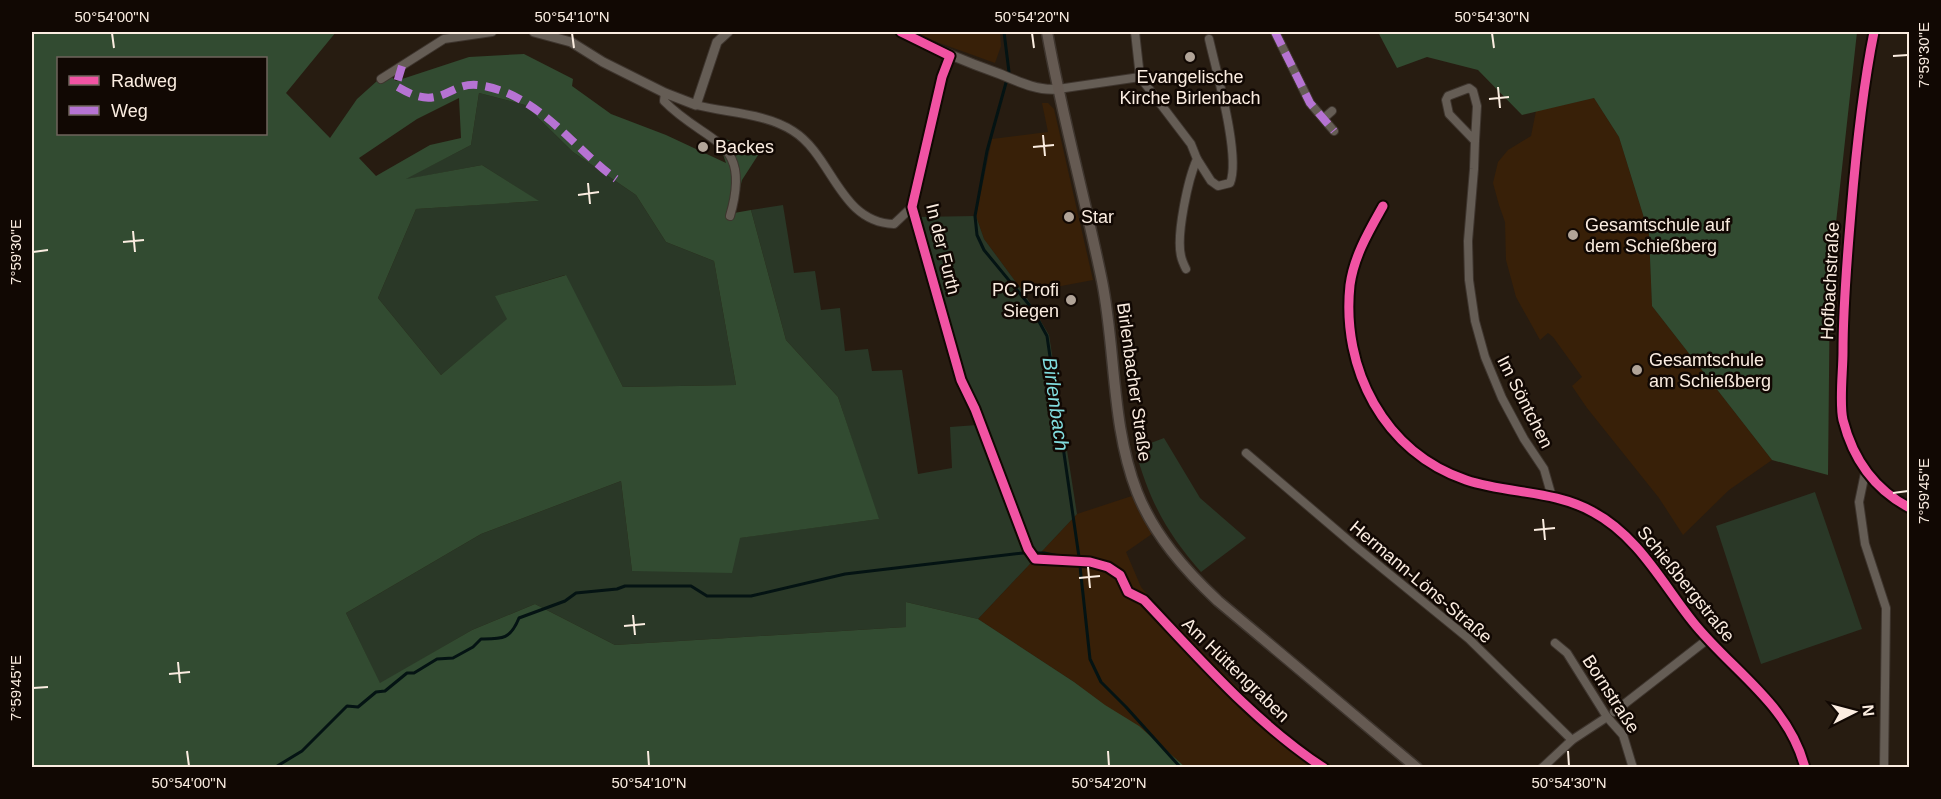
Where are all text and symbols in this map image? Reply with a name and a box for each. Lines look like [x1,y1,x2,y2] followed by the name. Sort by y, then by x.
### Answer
[74,8,150,25] text: 50°54'00"N
[534,8,610,25] text: 50°54'10"N
[994,8,1070,25] text: 50°54'20"N
[1454,8,1530,25] text: 50°54'30"N
[1915,22,1932,88] text: 7°59'30"E
[1183,50,1197,64] marker: Evangelische Kirche Birlenbach
[57,57,267,135] legend
[1119,67,1261,108] place label: Evangelische Kirche Birlenbach
[111,71,177,91] text: Radweg
[111,101,148,121] text: Weg
[715,137,774,157] place label: Backes
[696,140,710,154] marker: Backes
[922,201,964,297] street label: In der Furth
[1081,207,1114,227] place label: Star
[1062,210,1076,224] marker: Star
[1585,215,1731,256] place label: Gesamtschule auf dem Schießberg
[7,219,24,285] text: 7°59'30"E
[1817,222,1843,340] street label: Hofbachstraße
[1566,228,1580,242] marker: Gesamtschule auf dem Schießberg
[992,280,1059,321] place label: PC Profi Siegen
[1064,293,1078,307] marker: PC Profi Siegen
[1113,301,1155,463] street label: Birlenbacher Straße
[1649,350,1771,391] place label: Gesamtschule am Schießberg
[1493,352,1557,452] street label: Im Söntchen
[1039,356,1073,452] water label: Birlenbach
[1630,363,1644,377] marker: Gesamtschule am Schießberg
[1915,458,1932,524] text: 7°59'45"E
[1346,517,1496,647] street label: Hermann-Löns-Straße
[1633,522,1739,646] street label: Schießbergstraße
[1178,614,1294,726] street label: Am Hüttengraben
[1578,651,1644,737] street label: Bornstraße
[7,655,24,721] text: 7°59'45"E
[1824,682,1884,742] north arrow
[1859,704,1877,717] text: N
[151,774,227,791] text: 50°54'00"N
[611,774,687,791] text: 50°54'10"N
[1071,774,1147,791] text: 50°54'20"N
[1531,774,1607,791] text: 50°54'30"N

